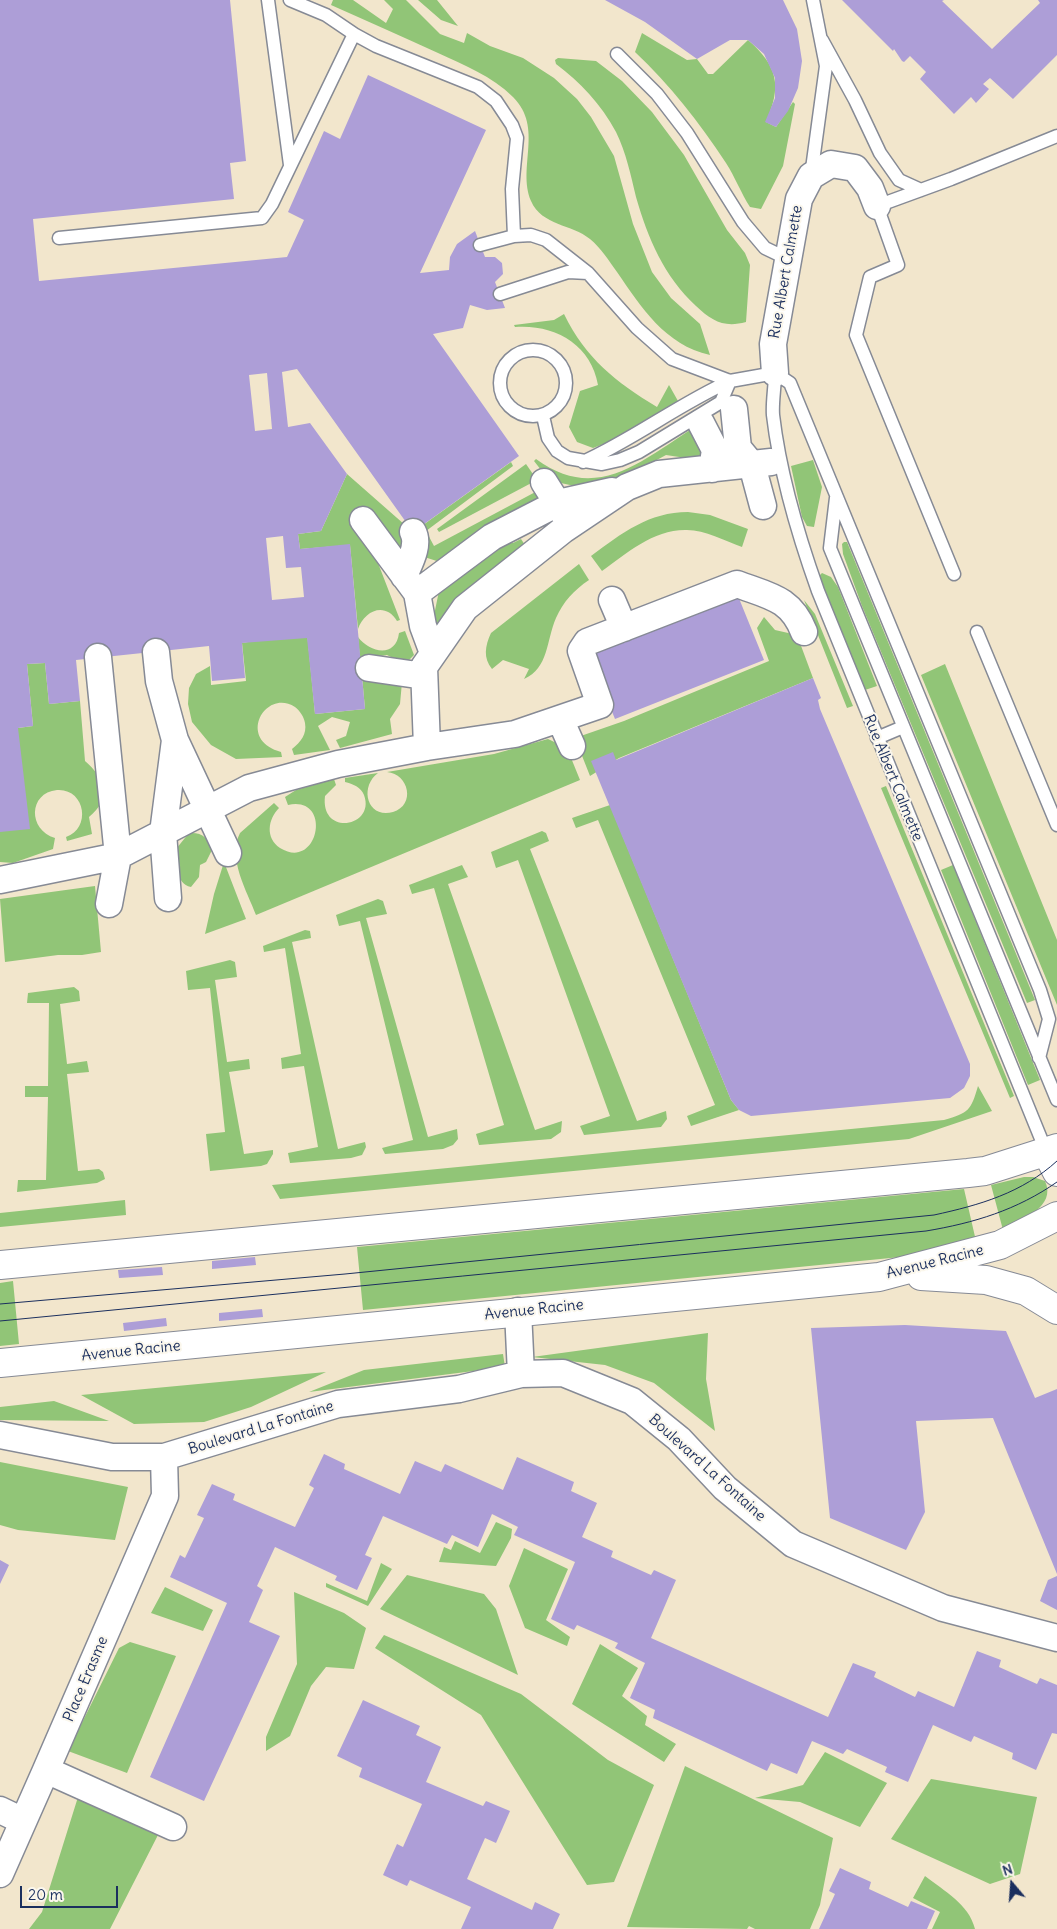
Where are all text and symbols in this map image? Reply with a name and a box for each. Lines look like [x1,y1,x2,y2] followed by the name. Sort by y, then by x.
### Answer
[765,204,807,340] street label: Rue Albert Calmette
[859,712,927,844] street label: Rue Albert Calmette
[885,1241,985,1283] street label: Avenue Racine
[484,1296,584,1324] street label: Avenue Racine
[81,1337,181,1365] street label: Avenue Racine
[186,1397,336,1459] street label: Boulevard La Fontaine
[645,1411,769,1525] street label: Boulevard La Fontaine
[60,1634,112,1724] street label: Place Erasme
[987,1859,1037,1909] north arrow
[1000,1860,1015,1880] text: N
[22,1876,120,1908] scale bar
[28,1885,63,1904] text: 20 m

